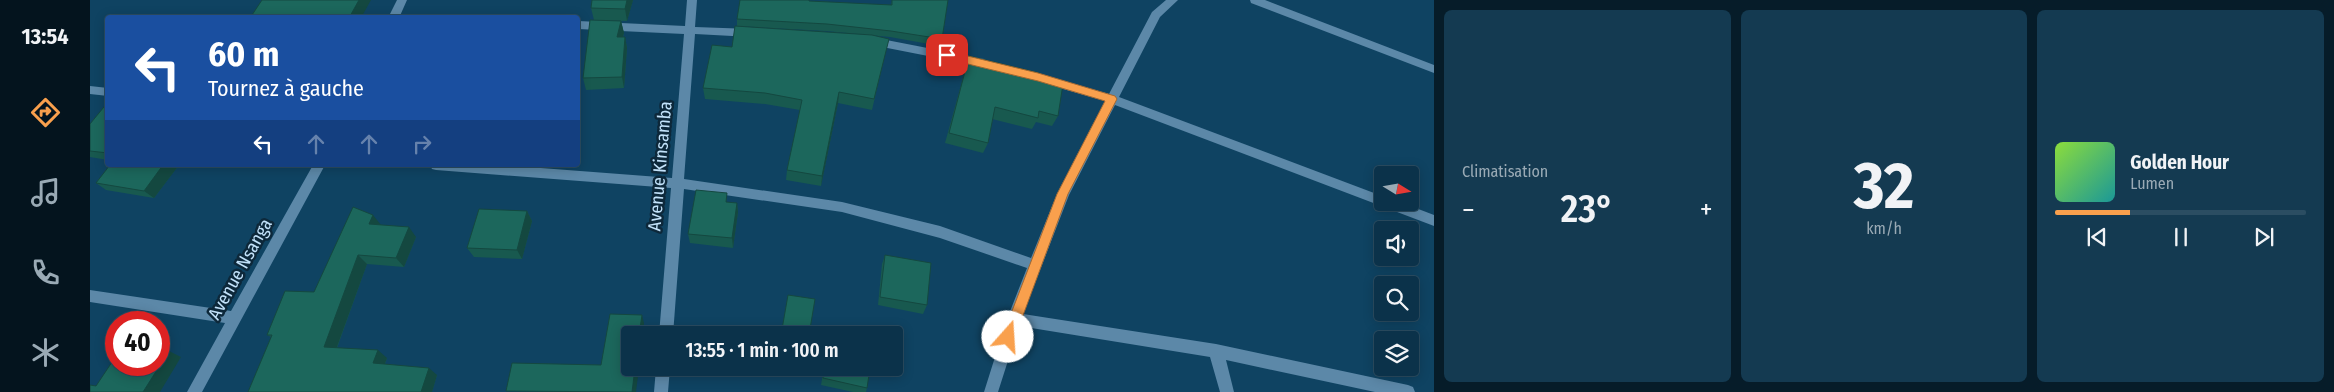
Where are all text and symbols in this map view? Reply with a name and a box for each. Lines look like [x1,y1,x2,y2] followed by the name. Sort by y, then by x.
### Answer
[21,23,69,50] text: 13:54
[208,33,279,75] text: 60 m
[926,34,968,76] pin
[125,35,190,100] icon: left
[933,41,961,69] icon: arrive
[208,75,364,102] text: Tournez à gauche
[28,95,63,130] icon: directions
[643,100,677,232] street label: Avenue Kinsamba
[249,130,277,158] icon: left
[302,130,330,158] icon: ahead
[355,130,383,158] icon: ahead
[408,130,436,158] icon: right
[1854,147,1914,225] text: 32
[2130,151,2229,174] text: Golden Hour
[1462,162,1548,181] text: Climatisation
[1374,166,1419,211] north arrow
[1374,166,1419,376] map controls
[2130,174,2174,193] text: Lumen
[28,175,63,210] icon: music
[1561,186,1614,232] text: 23°
[1462,193,1475,226] text: −
[1700,193,1713,226] text: +
[203,215,277,323] street label: Avenue Nsanga
[1866,219,1902,238] text: km/h
[1374,221,1419,266] button: sound
[2083,223,2111,251] icon: previous
[2167,223,2195,251] icon: pause
[2250,223,2278,251] icon: next
[28,255,63,290] icon: phone
[1374,276,1419,321] button: search
[981,310,1033,362] position arrow
[105,311,170,376] speed limit sign: 40
[1374,331,1419,376] button: layers
[28,335,63,370] icon: climate
[686,339,838,362] text: 13:55 · 1 min · 100 m

